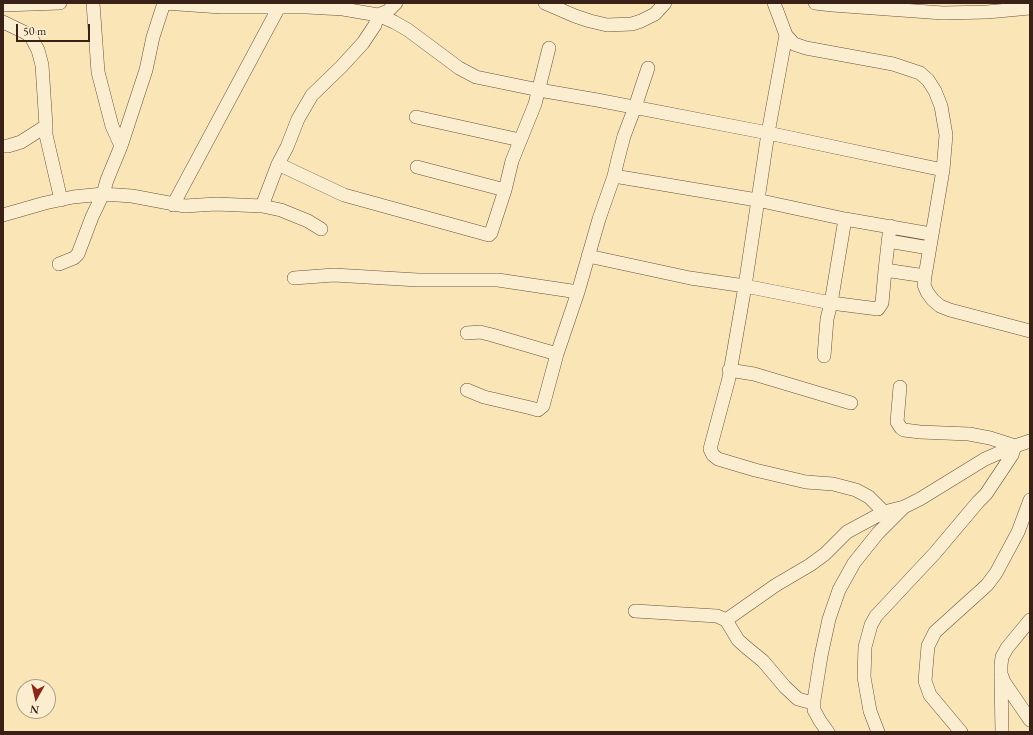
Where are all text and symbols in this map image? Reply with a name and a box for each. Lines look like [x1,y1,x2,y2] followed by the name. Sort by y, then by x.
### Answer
[18,16,92,42] scale bar
[23,23,46,39] text: 50 m
[16,679,56,719] north arrow
[29,702,40,717] text: N

